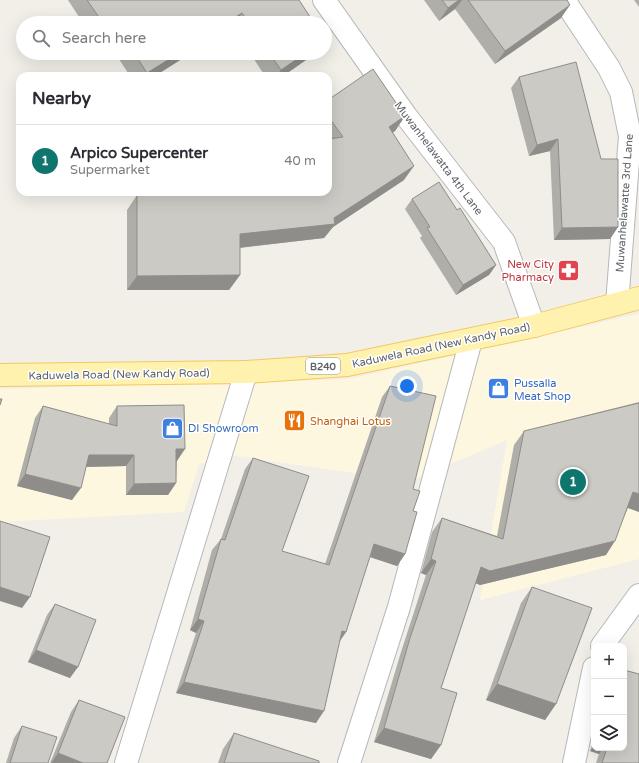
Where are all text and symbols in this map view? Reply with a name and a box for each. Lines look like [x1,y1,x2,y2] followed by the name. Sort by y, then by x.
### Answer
[16,16,332,60] search box
[30,27,52,49] icon: search
[62,29,146,47] text: Search here
[32,88,91,109] text: Nearby
[392,99,486,218] street label: Muwanhelawatta 4th Lane
[613,133,636,273] street label: Muwanhelawatte 3rd Lane
[70,144,208,162] text: Arpico Supercenter
[41,153,49,169] text: 1
[284,153,316,169] text: 40 m
[70,162,150,178] text: Supermarket
[556,257,582,283] pharmacy icon: New City Pharmacy
[502,258,554,284] place label: New City Pharmacy
[351,320,531,371] street label: Kaduwela Road (New Kandy Road)
[306,358,340,374] road number: B240
[28,366,210,383] street label: Kaduwela Road (New Kandy Road)
[397,376,417,396] your location
[485,376,511,402] shop icon: Pussalla Meat Shop
[514,377,571,403] place label: Pussalla Meat Shop
[281,408,307,434] restaurant icon: Shanghai Lotus
[159,415,185,441] shop icon: DI Showroom
[310,415,391,428] place label: Shanghai Lotus
[188,422,259,435] place label: DI Showroom
[560,467,586,497] pin: 1
[591,643,627,751] map controls
[591,643,627,679] button: +
[591,679,627,715] button: −
[591,715,627,751] button: layers

